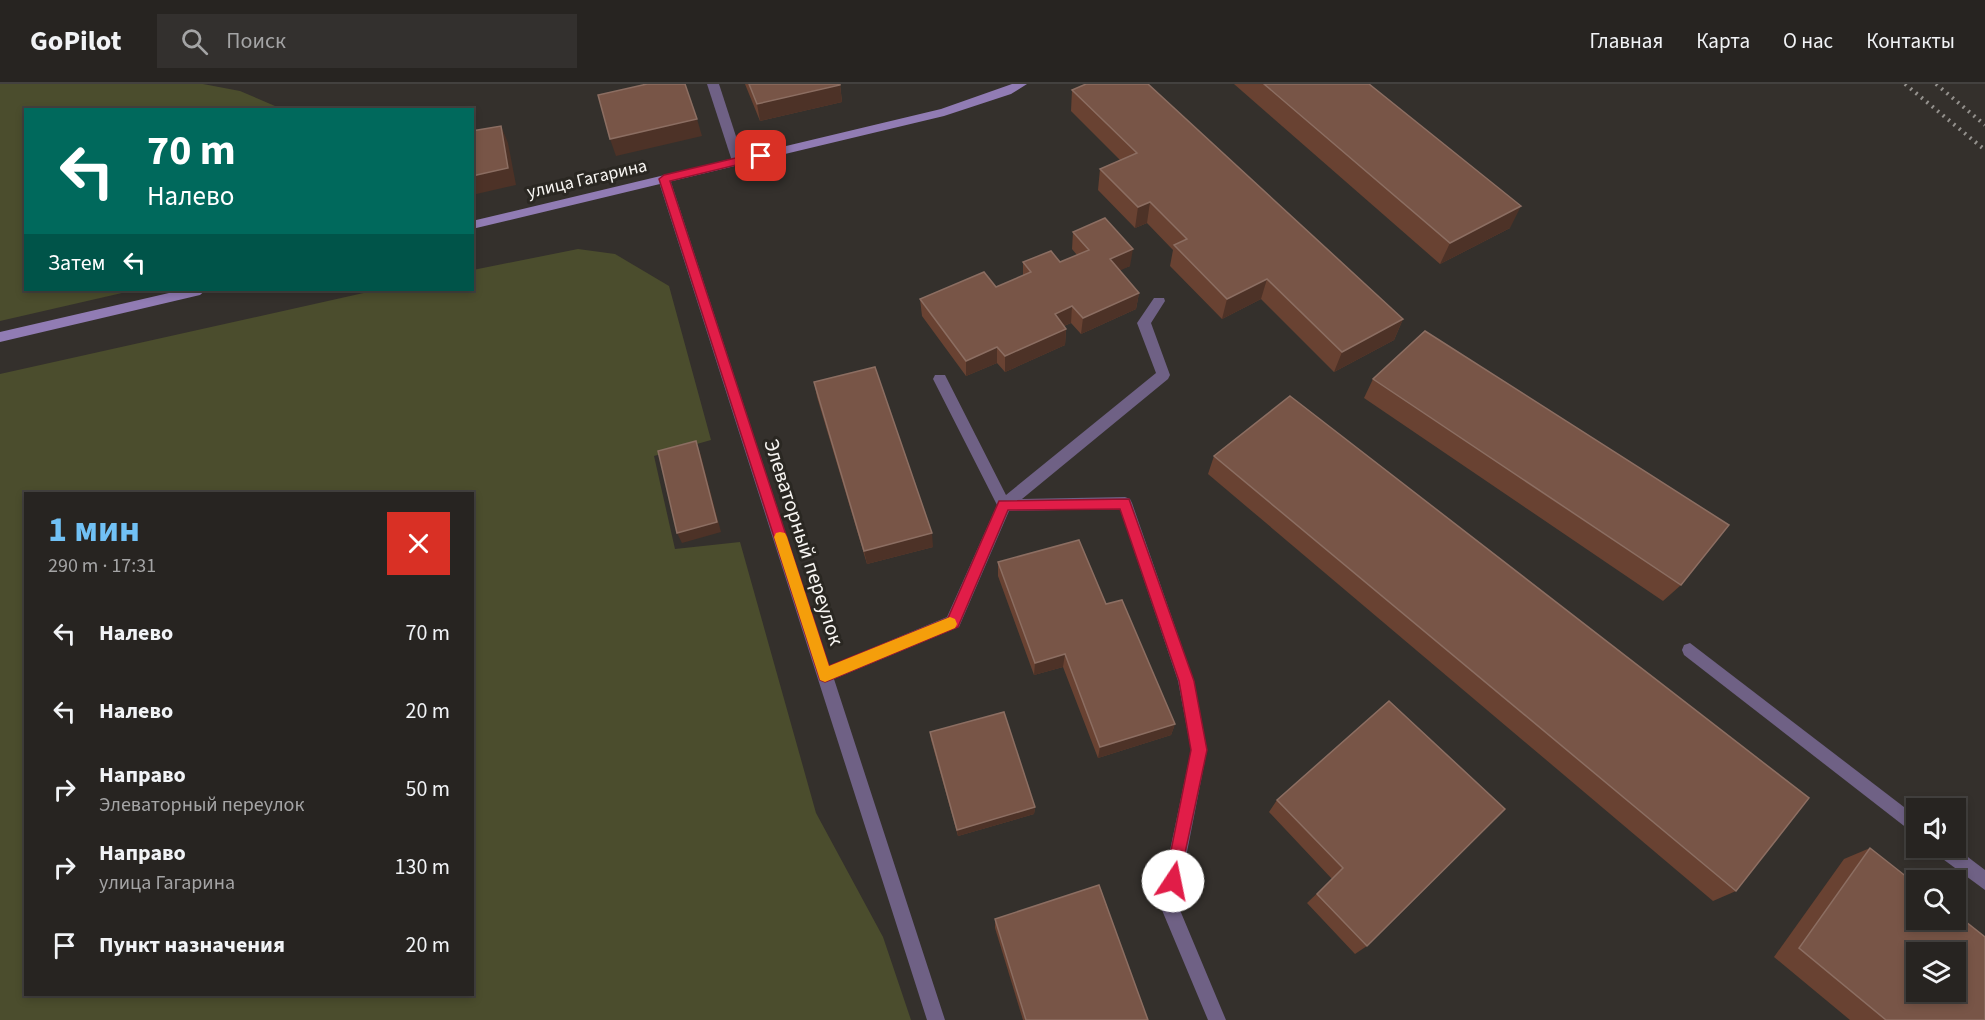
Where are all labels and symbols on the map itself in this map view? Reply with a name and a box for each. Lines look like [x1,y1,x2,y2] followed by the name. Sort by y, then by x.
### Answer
[735,130,786,181] pin
[525,153,649,205] street label: улица Гагарина
[756,435,852,650] street label: Элеваторный переулок
[1141,849,1205,913] position arrow

